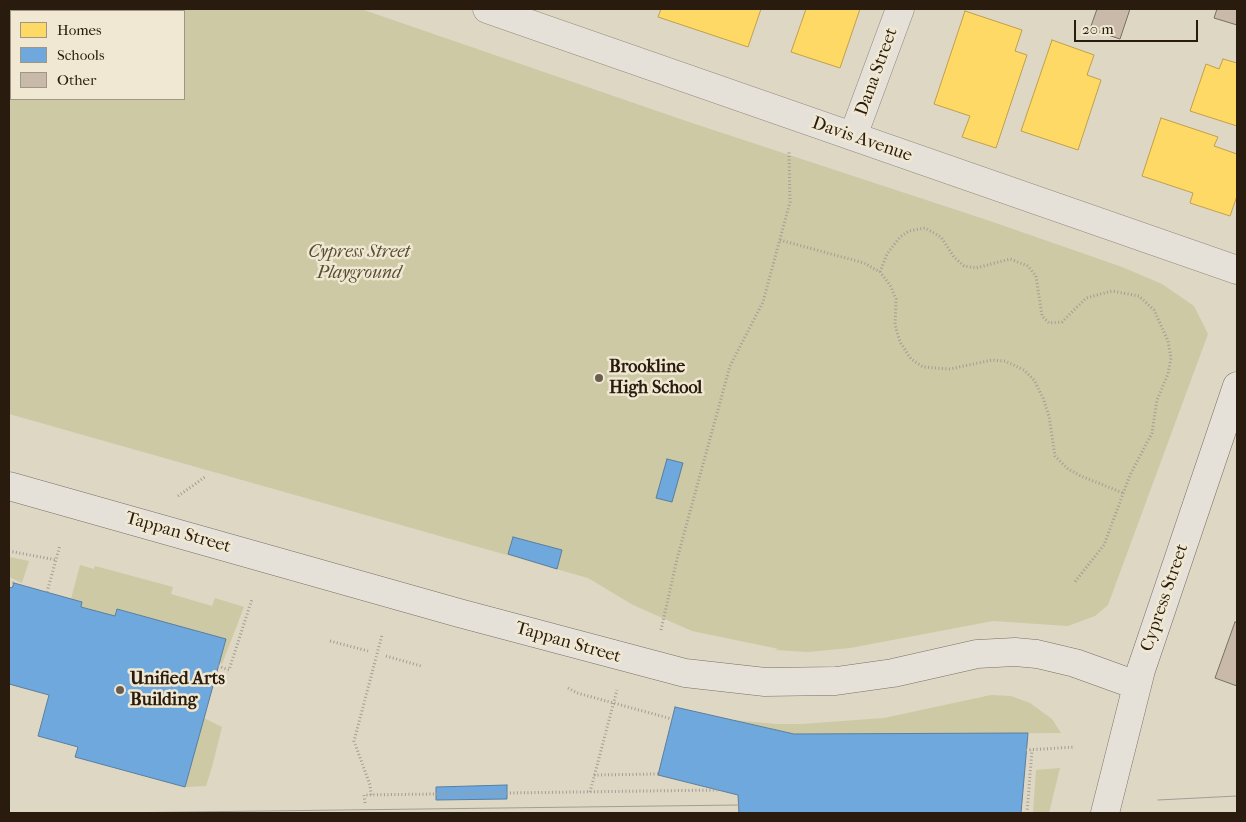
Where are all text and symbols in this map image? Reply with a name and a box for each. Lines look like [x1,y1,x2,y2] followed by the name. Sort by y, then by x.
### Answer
[10,10,185,100] legend
[1076,10,1200,42] scale bar
[1082,20,1114,38] text: 20 m
[57,21,102,39] text: Homes
[851,25,903,119] street label: Dana Street
[57,46,104,64] text: Schools
[57,71,96,89] text: Other
[809,113,915,167] street label: Davis Avenue
[308,242,410,284] park label: Cypress Street Playground
[609,357,702,399] place label: Brookline High School
[593,372,605,384] marker: Brookline High School
[123,508,233,558] street label: Tappan Street
[1136,541,1194,655] street label: Cypress Street
[513,618,623,668] street label: Tappan Street
[130,669,225,712] place label: Unified Arts Building
[114,684,126,696] marker: Unified Arts Building

